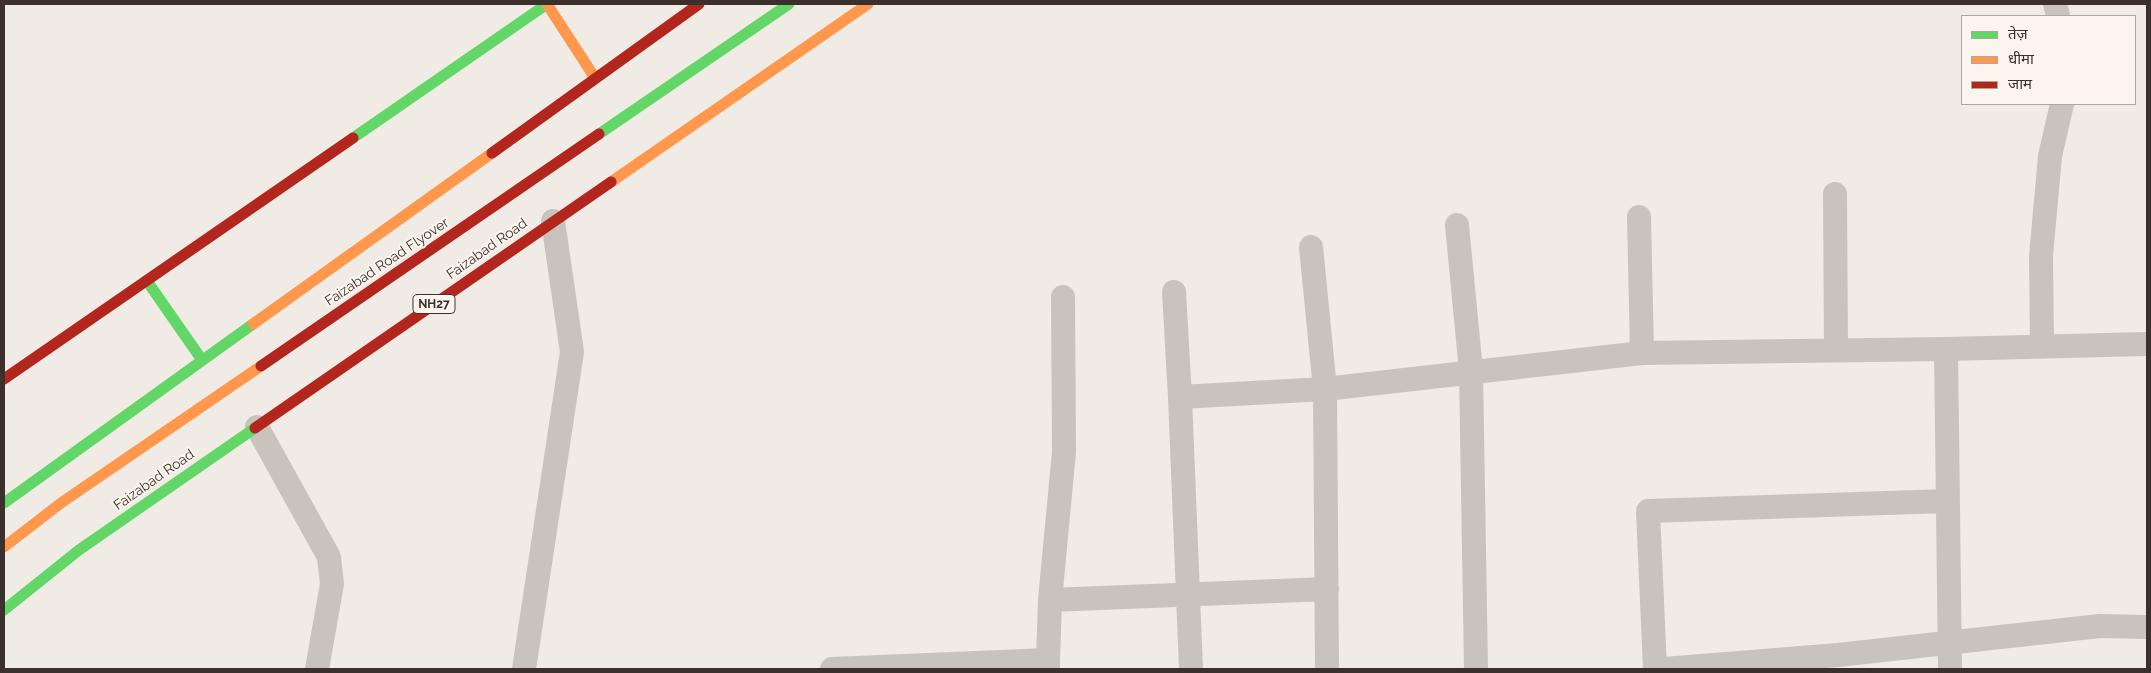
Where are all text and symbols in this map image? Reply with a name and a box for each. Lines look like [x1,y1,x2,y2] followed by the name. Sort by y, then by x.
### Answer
[1961,15,2136,105] legend
[2008,25,2028,43] text: तेज़
[2008,50,2034,68] text: धीमा
[2008,75,2032,93] text: जाम
[322,214,452,310] street label: Faizabad Road Flyover
[443,215,531,283] street label: Faizabad Road
[413,294,455,314] road number: NH27
[110,446,198,514] street label: Faizabad Road

